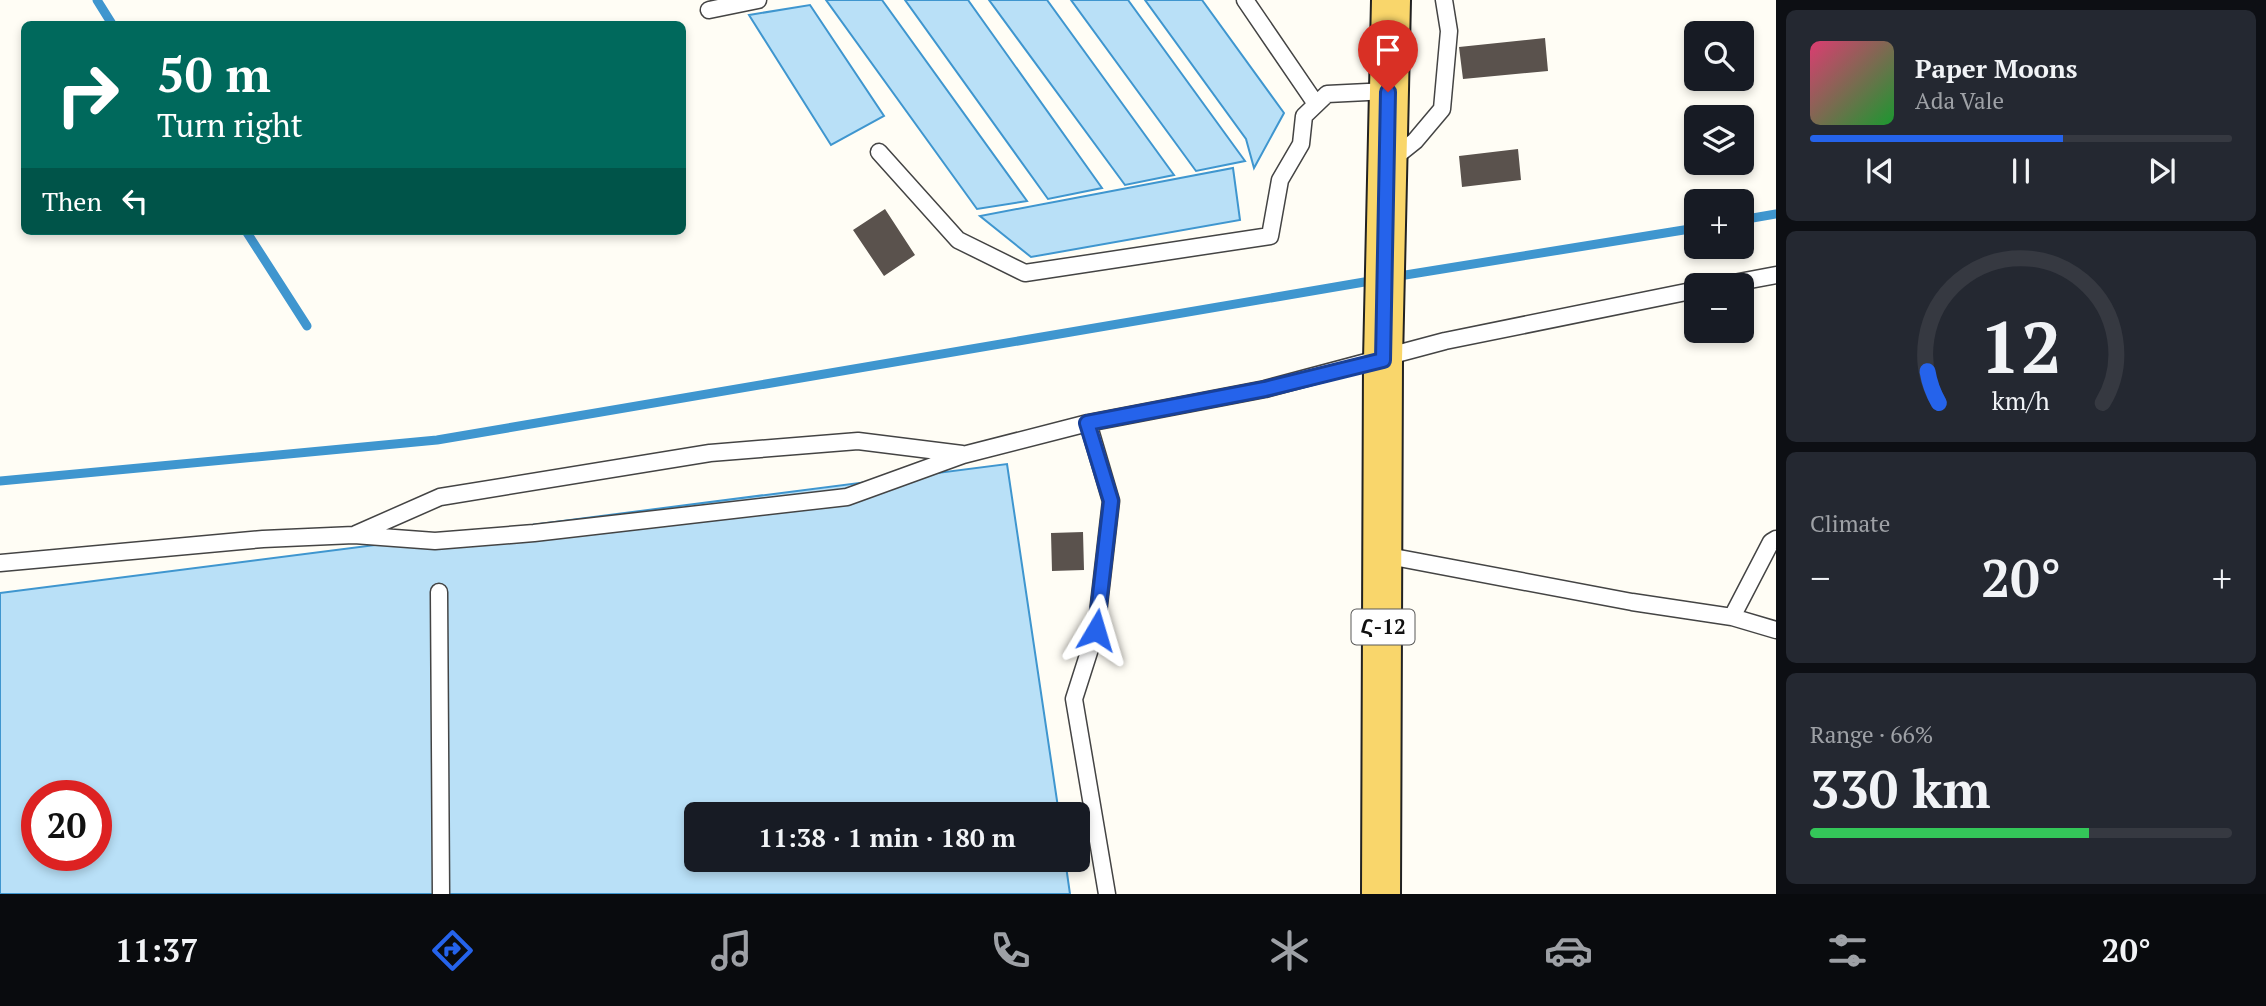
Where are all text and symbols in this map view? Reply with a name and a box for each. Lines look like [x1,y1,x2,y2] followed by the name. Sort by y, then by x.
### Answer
[1358,20,1418,92] pin
[1684,21,1754,343] map controls
[1684,21,1754,91] button: search
[1369,31,1407,69] icon: arrive
[157,41,271,106] text: 50 m
[42,49,133,140] icon: right
[1915,51,2078,85] text: Paper Moons
[1915,85,2004,116] text: Ada Vale
[157,104,303,146] text: Turn right
[1684,105,1754,175] button: layers
[1861,152,1899,190] icon: previous
[2002,152,2040,190] icon: pause
[2143,152,2181,190] icon: next
[116,182,154,220] icon: left
[42,184,102,218] text: Then
[1684,189,1754,259] button: +
[1684,273,1754,343] button: −
[1980,297,2062,394] text: 12
[1992,383,2050,416] text: km/h
[1810,508,1890,539] text: Climate
[1981,543,2061,612] text: 20°
[1810,553,1830,603] text: −
[2212,553,2232,603] text: +
[1059,593,1133,667] position arrow
[1352,610,1414,644] road number: Հ-12
[1810,719,1933,750] text: Range · 66%
[1810,754,1991,823] text: 330 km
[21,780,112,871] speed limit sign: 20
[758,820,1016,854] text: 11:38 · 1 min · 180 m
[428,926,477,975] icon: directions
[707,926,756,975] icon: music
[986,926,1035,975] icon: phone
[1265,926,1314,975] icon: climate
[1544,926,1593,975] icon: car
[1823,926,1872,975] icon: filters
[115,929,198,971] text: 11:37
[2102,929,2151,971] text: 20°

